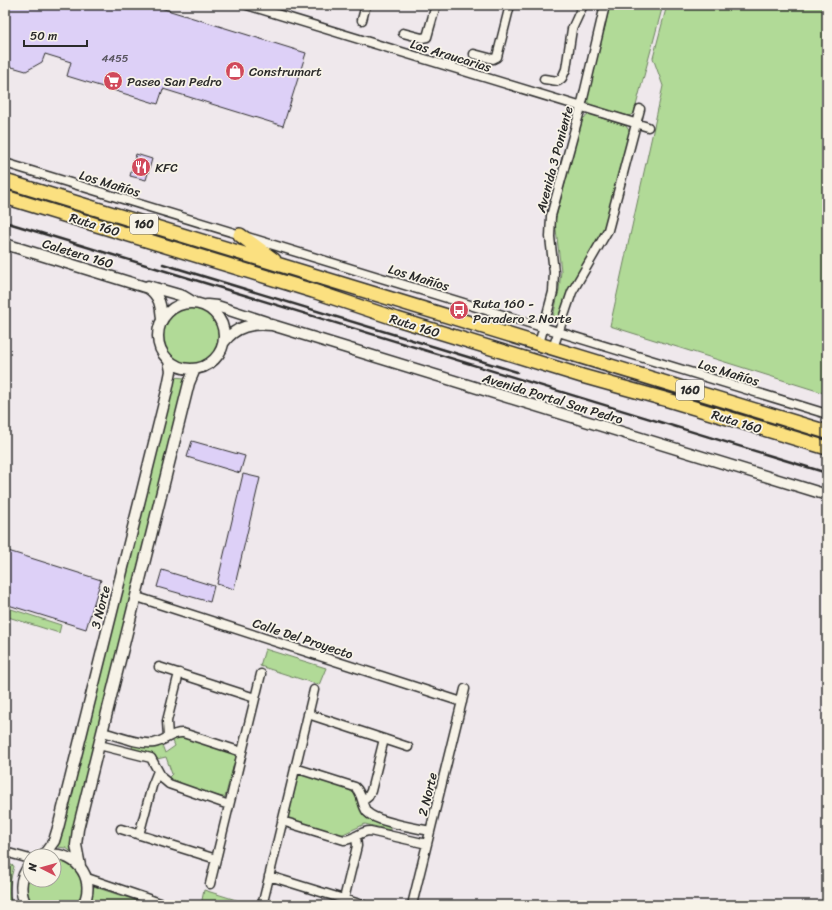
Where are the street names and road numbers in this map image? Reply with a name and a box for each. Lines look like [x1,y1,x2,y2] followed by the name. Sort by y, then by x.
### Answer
[407,32,494,79] street label: Las Araucarias
[529,103,580,216] street label: Avenida 3 Poniente
[77,163,144,204] street label: Los Mañíos
[67,206,123,243] street label: Ruta 160
[130,214,158,234] road number: 160
[39,232,116,275] street label: Caletera 160
[386,257,453,298] street label: Los Mañíos
[387,307,443,344] street label: Ruta 160
[696,352,763,393] street label: Los Mañíos
[479,366,626,431] street label: Avenida Portal San Pedro
[676,380,704,400] road number: 160
[709,403,765,440] street label: Ruta 160
[84,583,117,631] street label: 3 Norte
[250,611,357,666] street label: Calle Del Proyecto
[411,770,444,818] street label: 2 Norte

